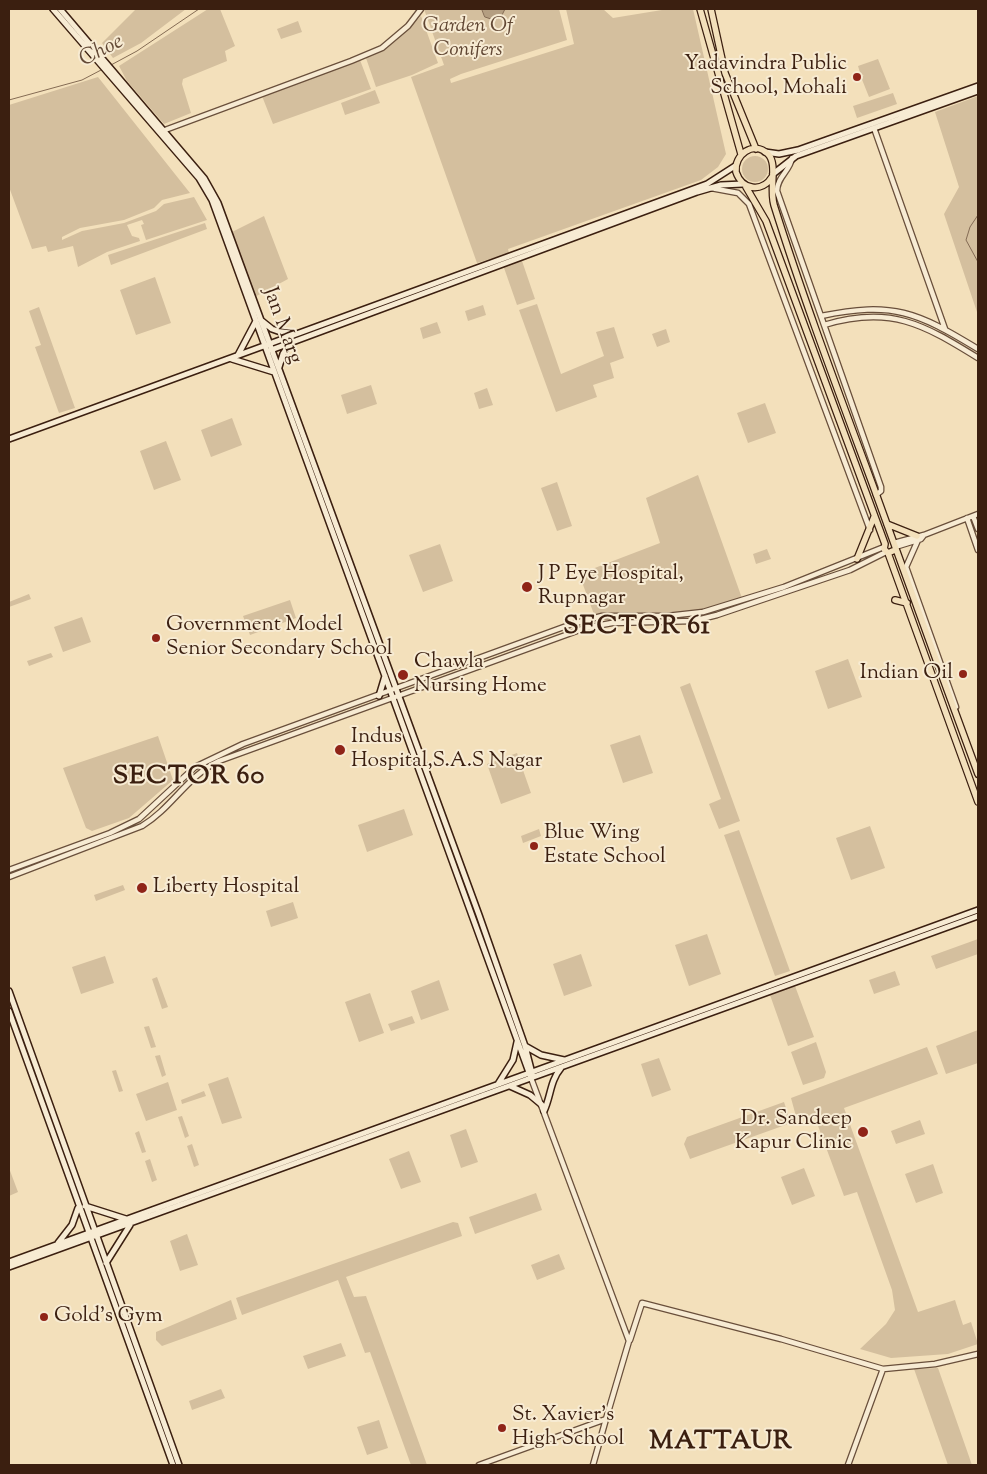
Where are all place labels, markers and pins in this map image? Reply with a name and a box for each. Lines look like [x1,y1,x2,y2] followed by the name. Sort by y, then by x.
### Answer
[684,52,847,102] place label: Yadavindra Public School, Mohali
[851,71,863,83] marker: Yadavindra Public School, Mohali
[538,562,684,612] place label: J P Eye Hospital, Rupnagar
[520,580,534,594] marker: J P Eye Hospital, Rupnagar
[166,613,393,663] place label: Government Model Senior Secondary School
[150,632,162,644] marker: Government Model Senior Secondary School
[414,650,547,700] place label: Chawla Nursing Home
[860,661,953,687] place label: Indian Oil
[396,668,410,682] marker: Chawla Nursing Home
[957,668,969,680] marker: Indian Oil
[351,725,542,775] place label: Indus Hospital,S.A.S Nagar
[333,743,347,757] marker: Indus Hospital,S.A.S Nagar
[544,821,666,871] place label: Blue Wing Estate School
[528,840,540,852] marker: Blue Wing Estate School
[153,875,299,901] place label: Liberty Hospital
[135,881,149,895] marker: Liberty Hospital
[735,1107,852,1157] place label: Dr. Sandeep Kapur Clinic
[856,1125,870,1139] marker: Dr. Sandeep Kapur Clinic
[54,1304,163,1330] place label: Gold's Gym
[38,1311,50,1323] marker: Gold's Gym
[512,1403,624,1453] place label: St. Xavier's High School
[496,1422,508,1434] marker: St. Xavier's High School

